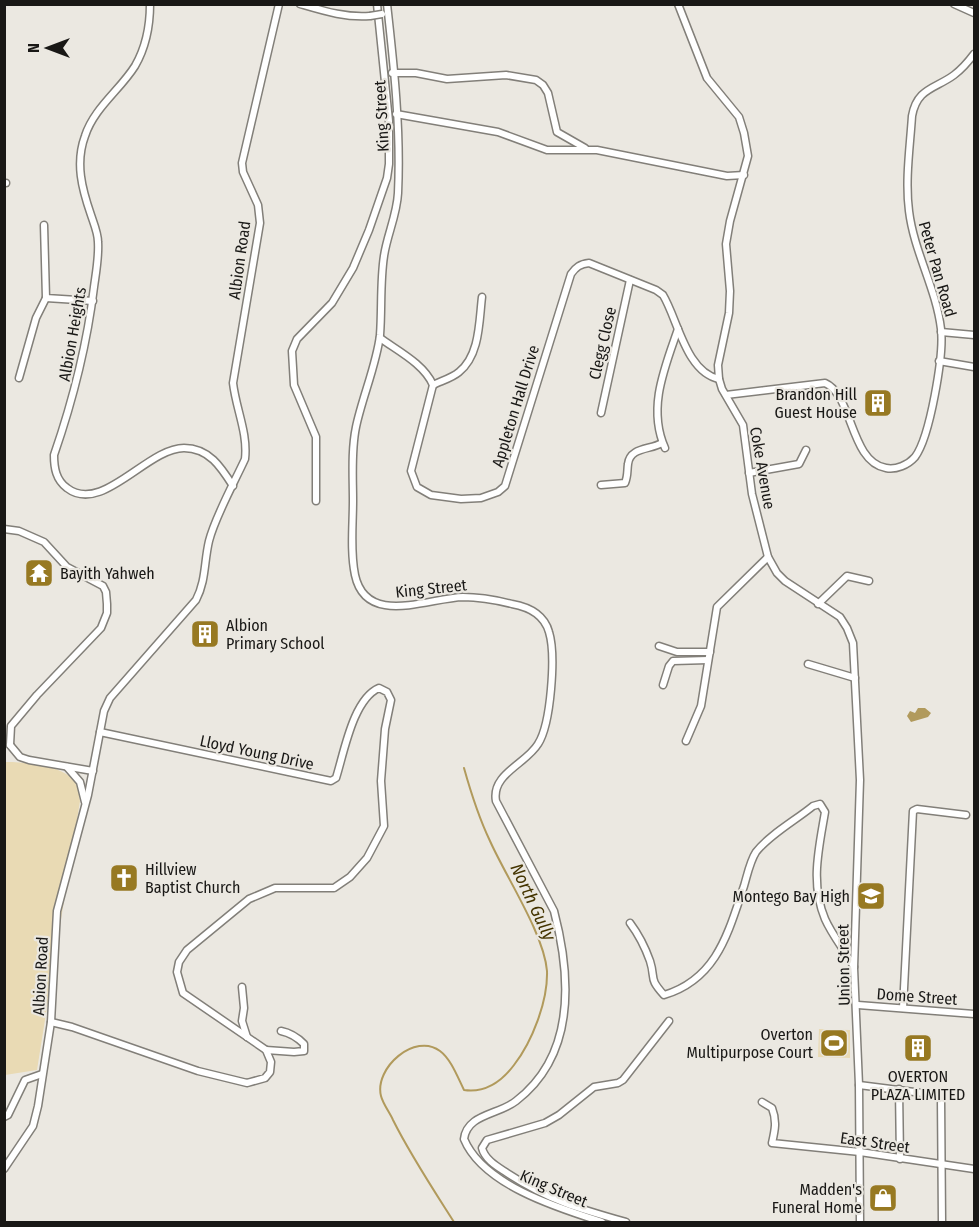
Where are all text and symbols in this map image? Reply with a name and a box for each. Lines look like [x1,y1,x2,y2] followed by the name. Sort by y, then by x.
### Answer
[18,18,78,78] north arrow
[24,43,43,53] text: N
[370,79,393,152] street label: King Street
[915,219,960,319] street label: Peter Pan Road
[225,220,254,300] street label: Albion Road
[55,285,90,383] street label: Albion Heights
[585,305,620,381] street label: Clegg Close
[488,343,543,469] street label: Appleton Hall Drive
[775,385,857,422] place label: Brandon Hill Guest House
[862,387,894,419] building icon: Brandon Hill Guest House
[746,425,779,511] street label: Coke Avenue
[23,557,55,589] temple icon: Bayith Yahweh
[60,564,155,583] place label: Bayith Yahweh
[394,575,468,602] street label: King Street
[226,616,325,653] place label: Albion Primary School
[189,618,221,650] building icon: Albion Primary School
[198,731,316,774] street label: Lloyd Young Drive
[145,860,240,897] place label: Hillview Baptist Church
[506,860,561,945] water label: North Gully
[108,862,140,894] church icon: Hillview Baptist Church
[855,880,887,912] school or university icon: Montego Bay High
[733,887,850,906] place label: Montego Bay High
[833,923,854,1006] street label: Union Street
[29,936,52,1016] street label: Albion Road
[876,984,959,1009] street label: Dome Street
[686,1025,814,1062] place label: Overton Multipurpose Court
[818,1027,850,1059] sports icon: Overton Multipurpose Court
[902,1032,934,1064] building icon: OVERTON PLAZA LIMITED
[871,1067,965,1104] place label: OVERTON PLAZA LIMITED
[839,1128,912,1157] street label: East Street
[517,1166,591,1211] street label: King Street
[772,1180,862,1217] place label: Madden's Funeral Home
[867,1182,899,1214] shop icon: Madden's Funeral Home

